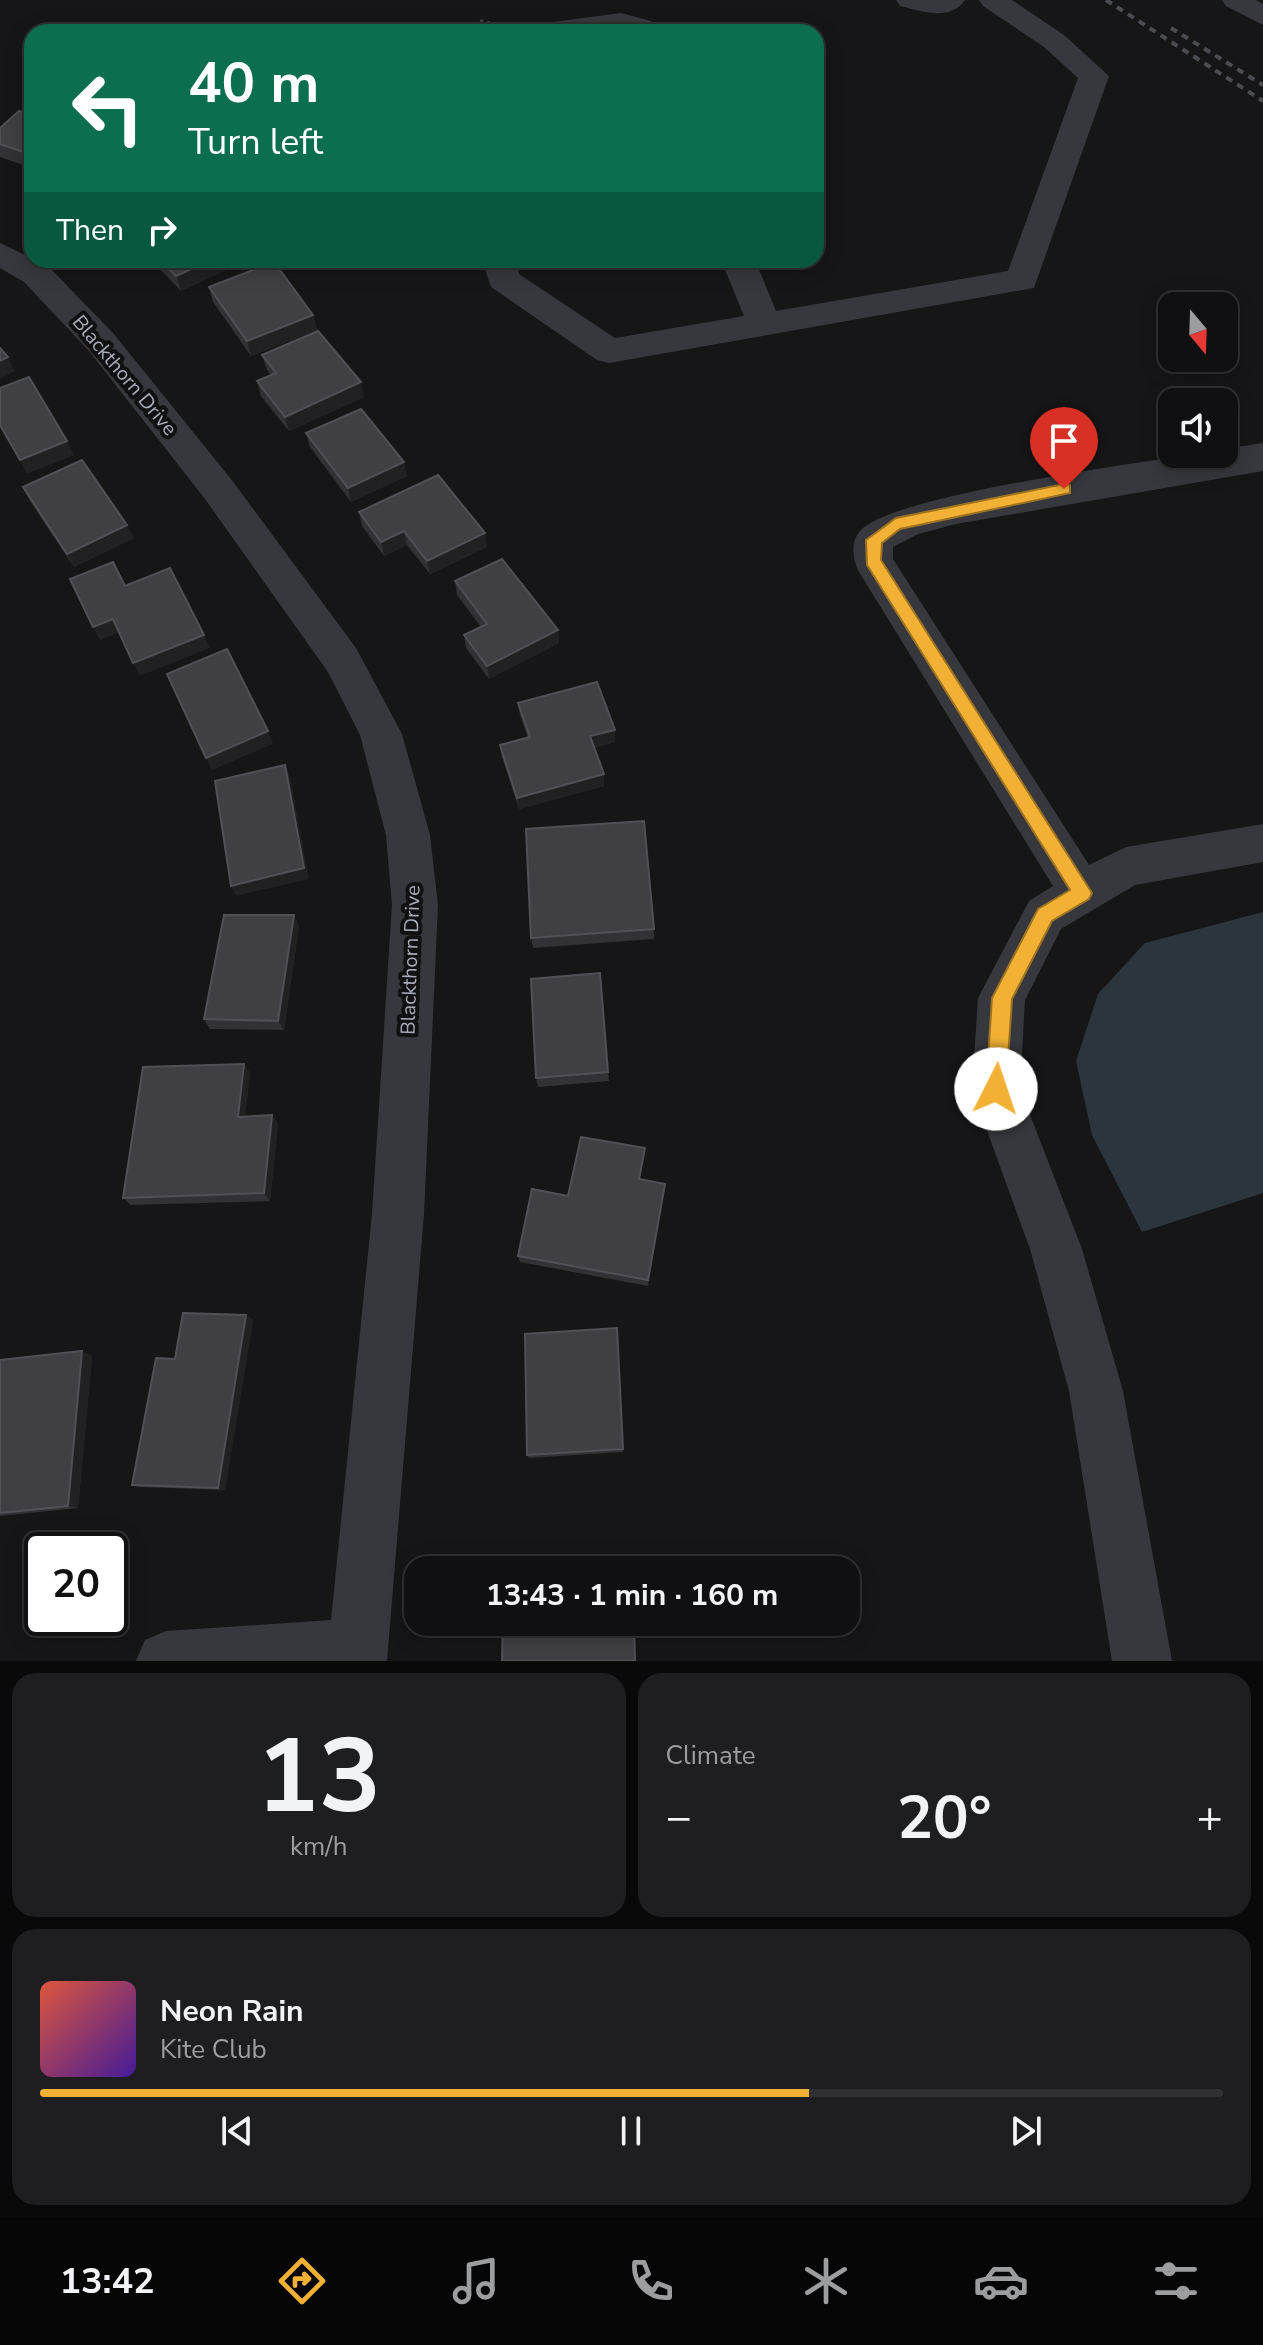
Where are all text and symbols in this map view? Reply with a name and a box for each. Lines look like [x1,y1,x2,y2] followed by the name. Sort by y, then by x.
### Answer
[188,45,319,122] text: 40 m
[56,56,160,160] icon: left
[188,118,323,167] text: Turn left
[140,208,184,252] icon: right
[56,210,124,251] text: Then
[1158,292,1238,372] north arrow
[1158,292,1238,468] map controls
[66,309,183,441] street label: Blackthorn Drive
[1158,388,1238,468] button: sound
[1030,407,1098,489] pin
[1042,419,1086,463] icon: arrive
[394,885,427,1035] street label: Blackthorn Drive
[954,1047,1038,1131] position arrow
[24,1532,128,1636] speed limit sign: 20
[486,1575,778,1616] text: 13:43 · 1 min · 160 m
[256,1706,381,1848] text: 13
[666,1738,756,1773] text: Climate
[897,1777,992,1859] text: 20°
[666,1788,692,1848] text: −
[1197,1788,1223,1848] text: +
[290,1829,347,1864] text: km/h
[160,1991,304,2032] text: Neon Rain
[160,2032,267,2067] text: Kite Club
[215,2109,259,2153] icon: previous
[609,2109,653,2153] icon: pause
[1004,2109,1048,2153] icon: next
[274,2253,330,2309] icon: directions
[448,2253,504,2309] icon: music
[623,2253,679,2309] icon: phone
[798,2253,854,2309] icon: climate
[973,2253,1029,2309] icon: car
[1148,2253,1204,2309] icon: filters
[59,2257,155,2306] text: 13:42

